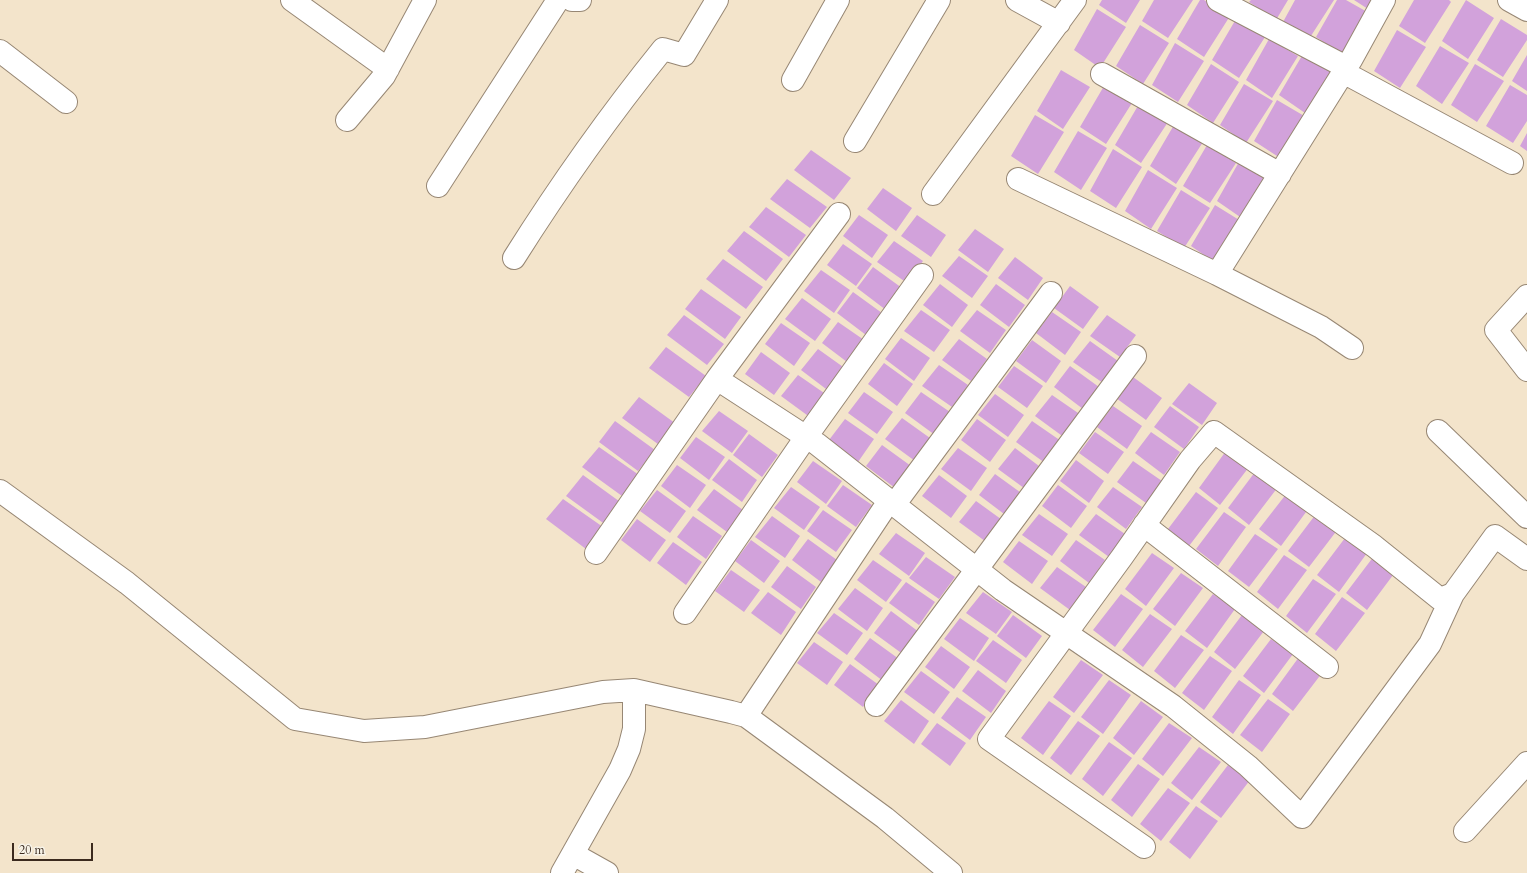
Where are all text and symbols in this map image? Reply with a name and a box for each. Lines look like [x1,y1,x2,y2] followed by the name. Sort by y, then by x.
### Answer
[14,835,95,861] scale bar
[19,842,45,858] text: 20 m

